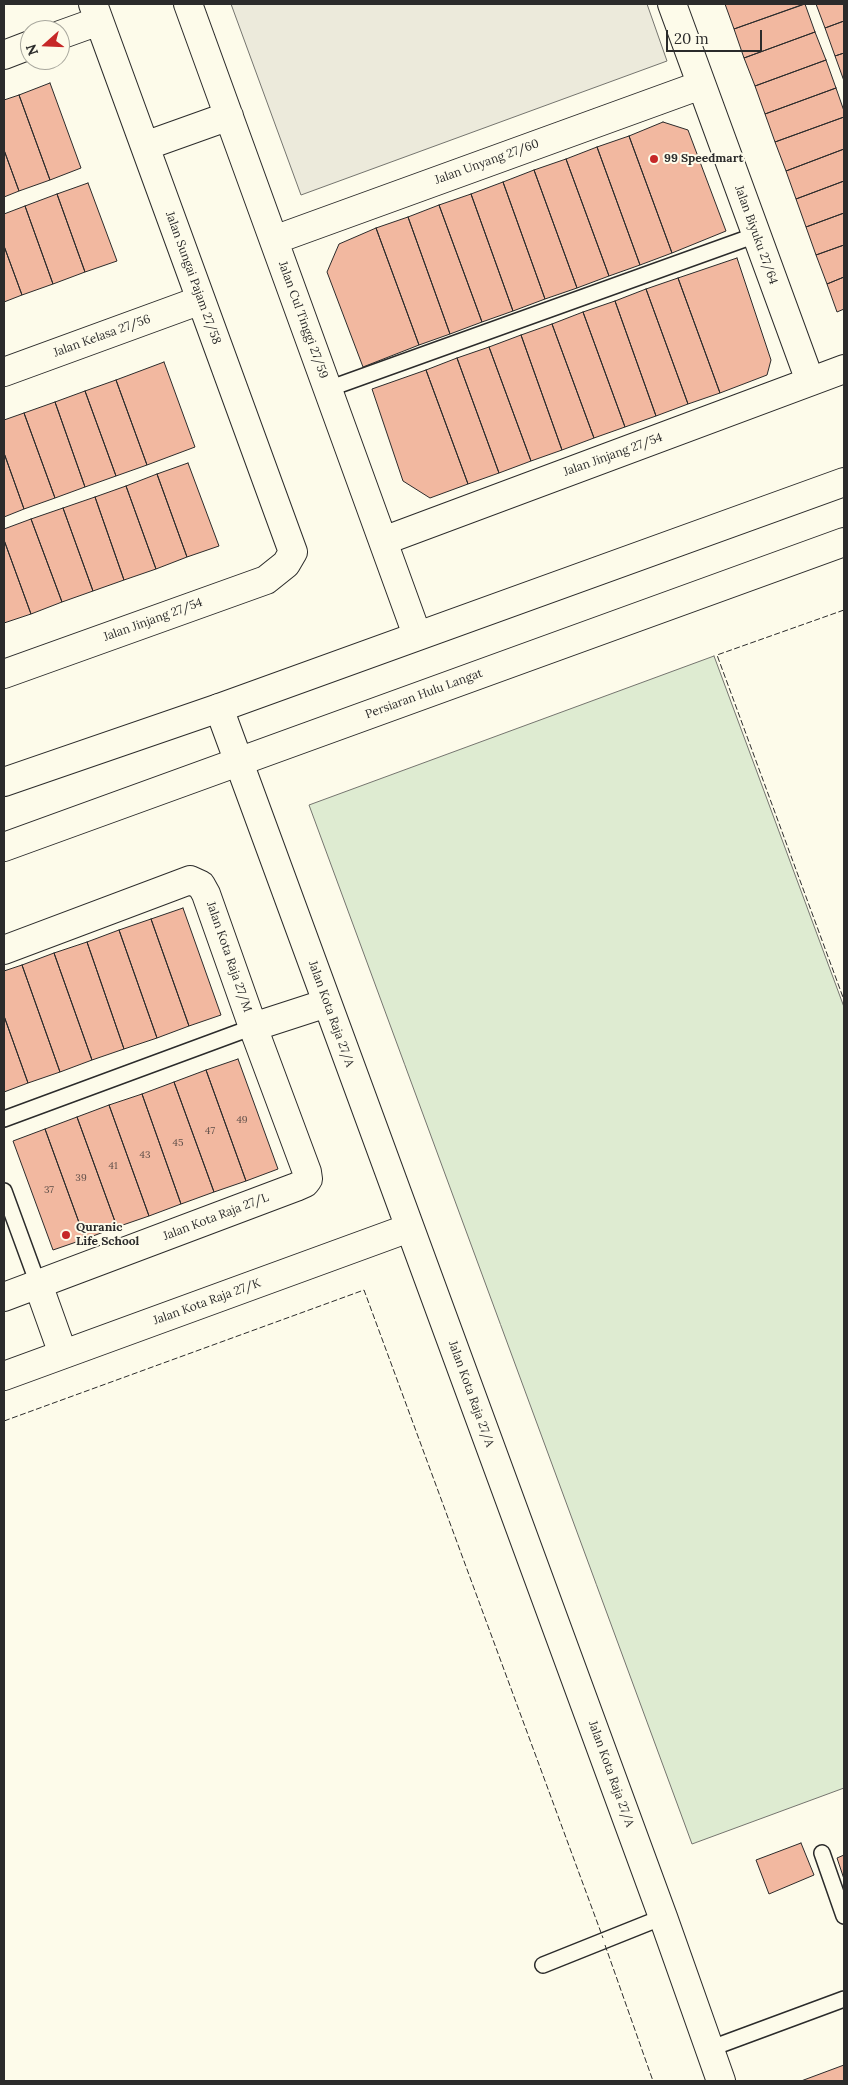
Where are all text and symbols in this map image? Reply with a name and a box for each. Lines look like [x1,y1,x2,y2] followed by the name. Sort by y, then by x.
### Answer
[20,20,70,70] north arrow
[668,20,764,52] scale bar
[674,29,709,48] text: 20 m
[22,42,42,58] text: N
[433,136,541,188] street label: Jalan Unyang 27/60
[664,152,743,166] place label: 99 Speedmart
[648,153,660,165] marker: 99 Speedmart
[731,184,781,286] street label: Jalan Biyuku 27/64
[162,210,224,346] street label: Jalan Sungai Pajam 27/58
[275,259,331,381] street label: Jalan Cul Tinggi 27/59
[52,312,152,360] street label: Jalan Kelasa 27/56
[562,430,664,480] street label: Jalan Jinjang 27/54
[102,595,204,645] street label: Jalan Jinjang 27/54
[363,666,485,722] street label: Persiaran Hulu Langat
[203,900,255,1014] street label: Jalan Kota Raja 27/M
[305,959,357,1069] street label: Jalan Kota Raja 27/A
[236,1114,248,1126] house number: 49
[205,1125,215,1137] house number: 47
[173,1137,183,1149] house number: 45
[140,1149,150,1161] house number: 43
[108,1160,118,1172] house number: 41
[75,1172,87,1184] house number: 39
[44,1184,54,1196] house number: 37
[161,1190,271,1244] street label: Jalan Kota Raja 27/L
[76,1221,139,1249] place label: Quranic Life School
[60,1229,72,1241] marker: Quranic Life School
[151,1276,263,1328] street label: Jalan Kota Raja 27/K
[445,1339,497,1449] street label: Jalan Kota Raja 27/A
[585,1719,637,1829] street label: Jalan Kota Raja 27/A

